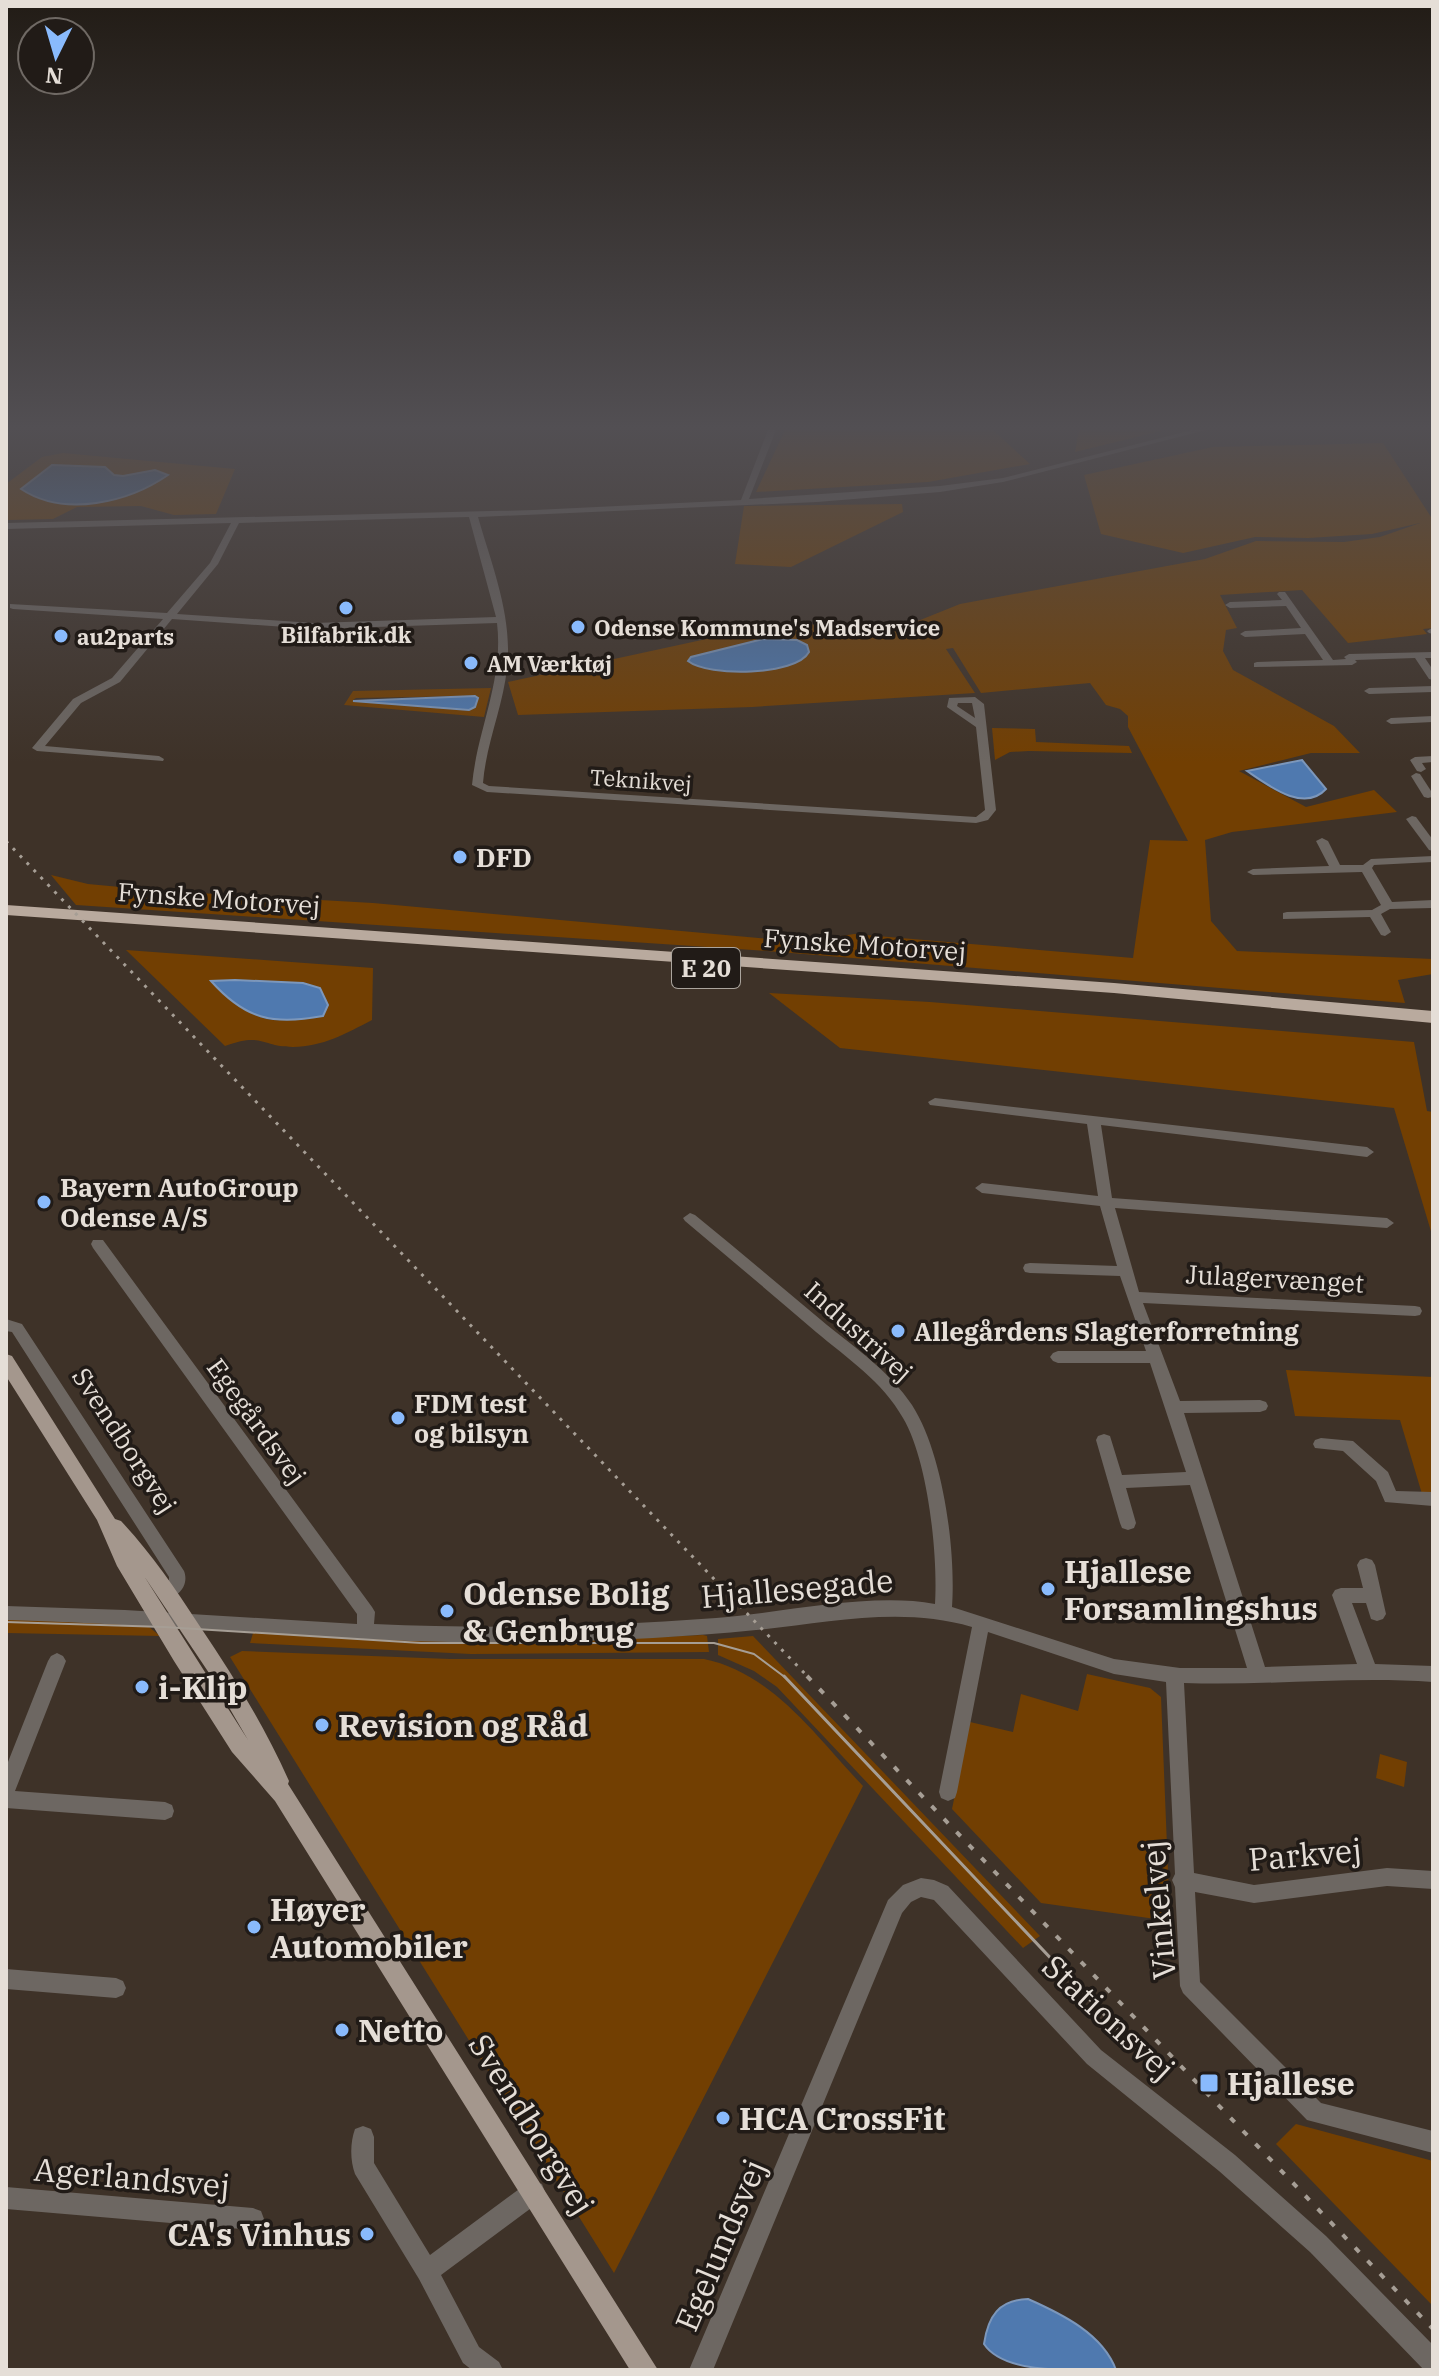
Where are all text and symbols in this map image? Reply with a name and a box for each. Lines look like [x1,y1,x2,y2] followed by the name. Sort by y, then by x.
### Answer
[16,16,96,96] north arrow
[44,61,64,92] text: N
[337,599,355,617] marker: Bilfabrik.dk
[594,613,940,642] place label: Odense Kommune's Madservice
[569,618,587,636] marker: Odense Kommune's Madservice
[281,620,412,649] place label: Bilfabrik.dk
[77,622,174,651] place label: au2parts
[52,627,70,645] marker: au2parts
[487,649,612,678] place label: AM Værktøj
[462,654,480,672] marker: AM Værktøj
[589,762,693,798] street label: Teknikvej
[476,840,532,874] place label: DFD
[451,848,469,866] marker: DFD
[117,874,321,922] street label: Fynske Motorvej
[763,920,967,968] street label: Fynske Motorvej
[672,948,740,988] road number: E 20
[60,1170,299,1234] place label: Bayern AutoGroup Odense A/S
[35,1193,53,1211] marker: Bayern AutoGroup Odense A/S
[1185,1256,1365,1300] street label: Julagervænget
[798,1273,920,1389] street label: Industrivej
[914,1314,1299,1348] place label: Allegårdens Slagterforretning
[889,1322,907,1340] marker: Allegårdens Slagterforretning
[200,1351,314,1491] street label: Egegårdsvej
[65,1361,185,1519] street label: Svendborgvej
[414,1386,529,1450] place label: FDM test og bilsyn
[389,1409,407,1427] marker: FDM test og bilsyn
[1064,1550,1318,1629] place label: Hjallese Forsamlingshus
[699,1559,895,1617] street label: Hjallesegade
[463,1572,670,1651] place label: Odense Bolig & Genbrug
[1039,1580,1057,1598] marker: Hjallese Forsamlingshus
[438,1602,456,1620] marker: Odense Bolig & Genbrug
[158,1666,247,1708] place label: i-Klip
[133,1678,151,1696] marker: i-Klip
[338,1704,588,1746] place label: Revision og Råd
[313,1716,331,1734] marker: Revision og Råd
[1247,1828,1363,1880] street label: Parkvej
[1131,1839,1185,1981] street label: Vinkelvej
[270,1888,468,1967] place label: Høyer Automobiler
[245,1918,263,1936] marker: Høyer Automobiler
[1034,1945,1184,2089] street label: Stationsvej
[358,2009,443,2051] place label: Netto
[333,2021,351,2039] marker: Netto
[460,2026,604,2222] street label: Svendborgvej
[1227,2062,1355,2104] place label: Hjallese
[1198,2072,1220,2094] marker: Hjallese
[739,2097,945,2139] place label: HCA CrossFit
[714,2109,732,2127] marker: HCA CrossFit
[32,2148,232,2206] street label: Agerlandsvej
[665,2153,775,2337] street label: Egelundsvej
[167,2213,351,2255] place label: CA's Vinhus
[358,2225,376,2243] marker: CA's Vinhus

